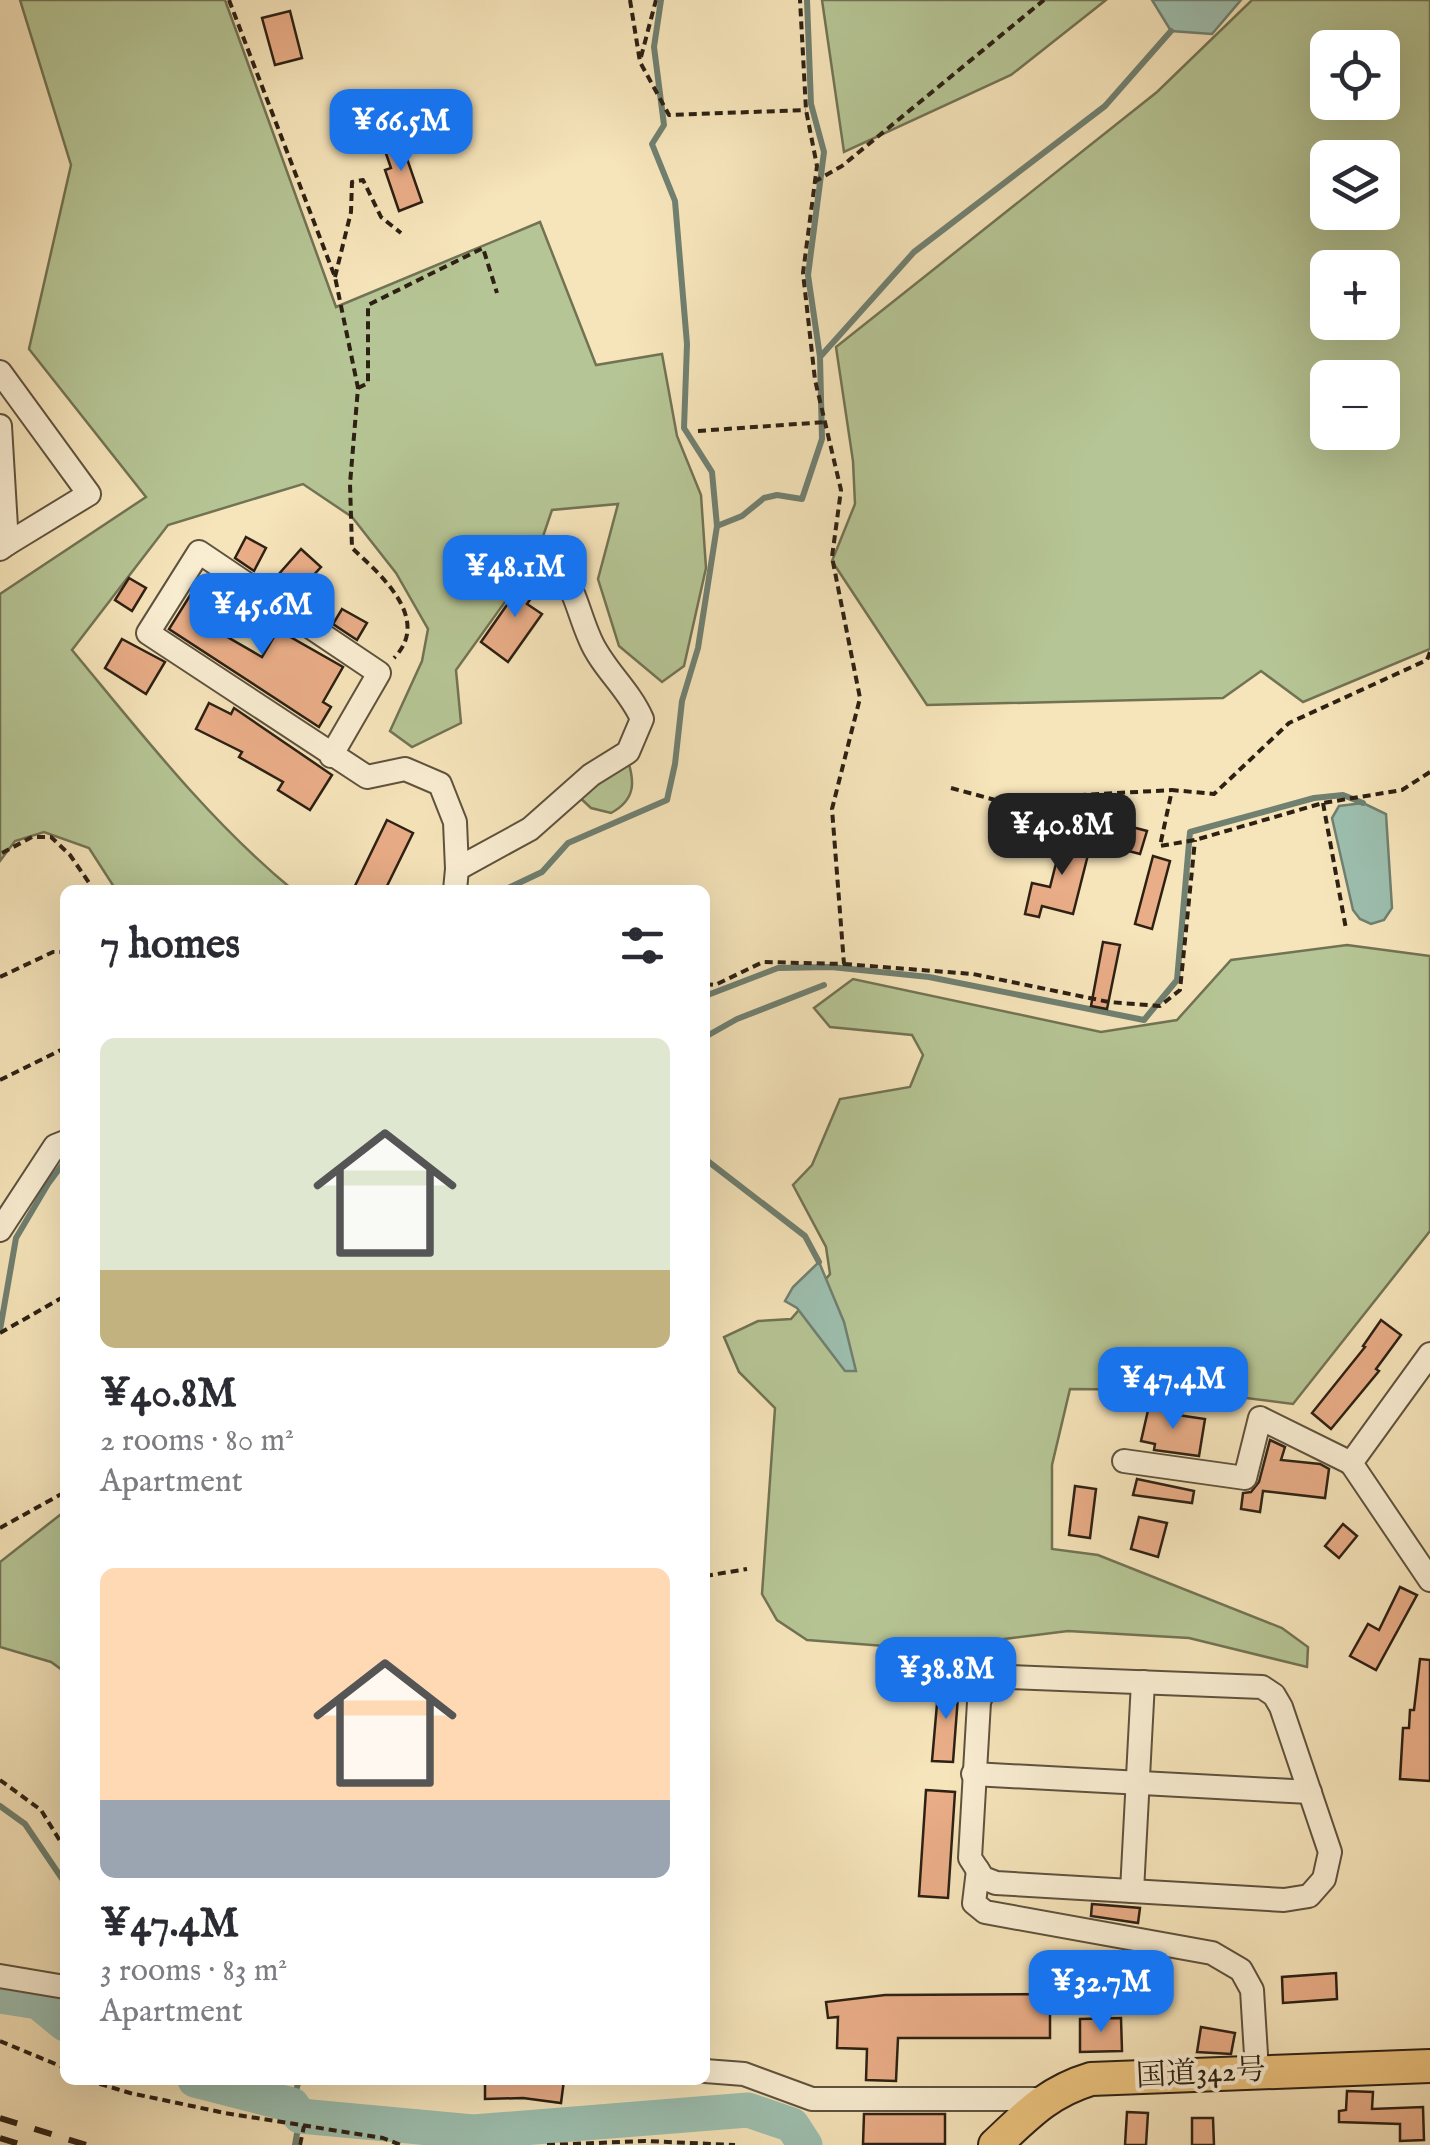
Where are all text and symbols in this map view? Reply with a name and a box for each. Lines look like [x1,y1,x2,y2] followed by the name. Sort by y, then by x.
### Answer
[1310,30,1400,450] map controls
[1310,30,1400,120] button: locate
[320,89,482,174] pin: ¥66.5M
[352,101,450,142] text: ¥66.5M
[1310,140,1400,230] button: layers
[1310,250,1400,340] button: +
[1310,360,1400,450] button: −
[434,535,596,620] pin: ¥48.1M
[465,547,565,588] text: ¥48.1M
[181,573,343,658] pin: ¥45.6M
[212,585,312,626] text: ¥45.6M
[981,793,1143,878] pin: ¥40.8M
[1010,805,1114,846] text: ¥40.8M
[615,918,670,973] icon: filters
[100,919,240,972] text: 7 homes
[295,1103,475,1283] icon: home
[1092,1347,1254,1432] pin: ¥47.4M
[1120,1359,1226,1400] text: ¥47.4M
[100,1368,237,1421] text: ¥40.8M
[100,1421,294,1462] text: 2 rooms · 80 m²
[100,1462,243,1503] text: Apartment
[295,1633,475,1813] icon: home
[865,1637,1027,1722] pin: ¥38.8M
[897,1649,995,1690] text: ¥38.8M
[100,1898,239,1951] text: ¥47.4M
[1020,1950,1182,2035] pin: ¥32.7M
[100,1951,287,1992] text: 3 rooms · 83 m²
[1051,1962,1151,2003] text: ¥32.7M
[100,1992,243,2033] text: Apartment
[1135,2052,1267,2096] street label: 国道342号

